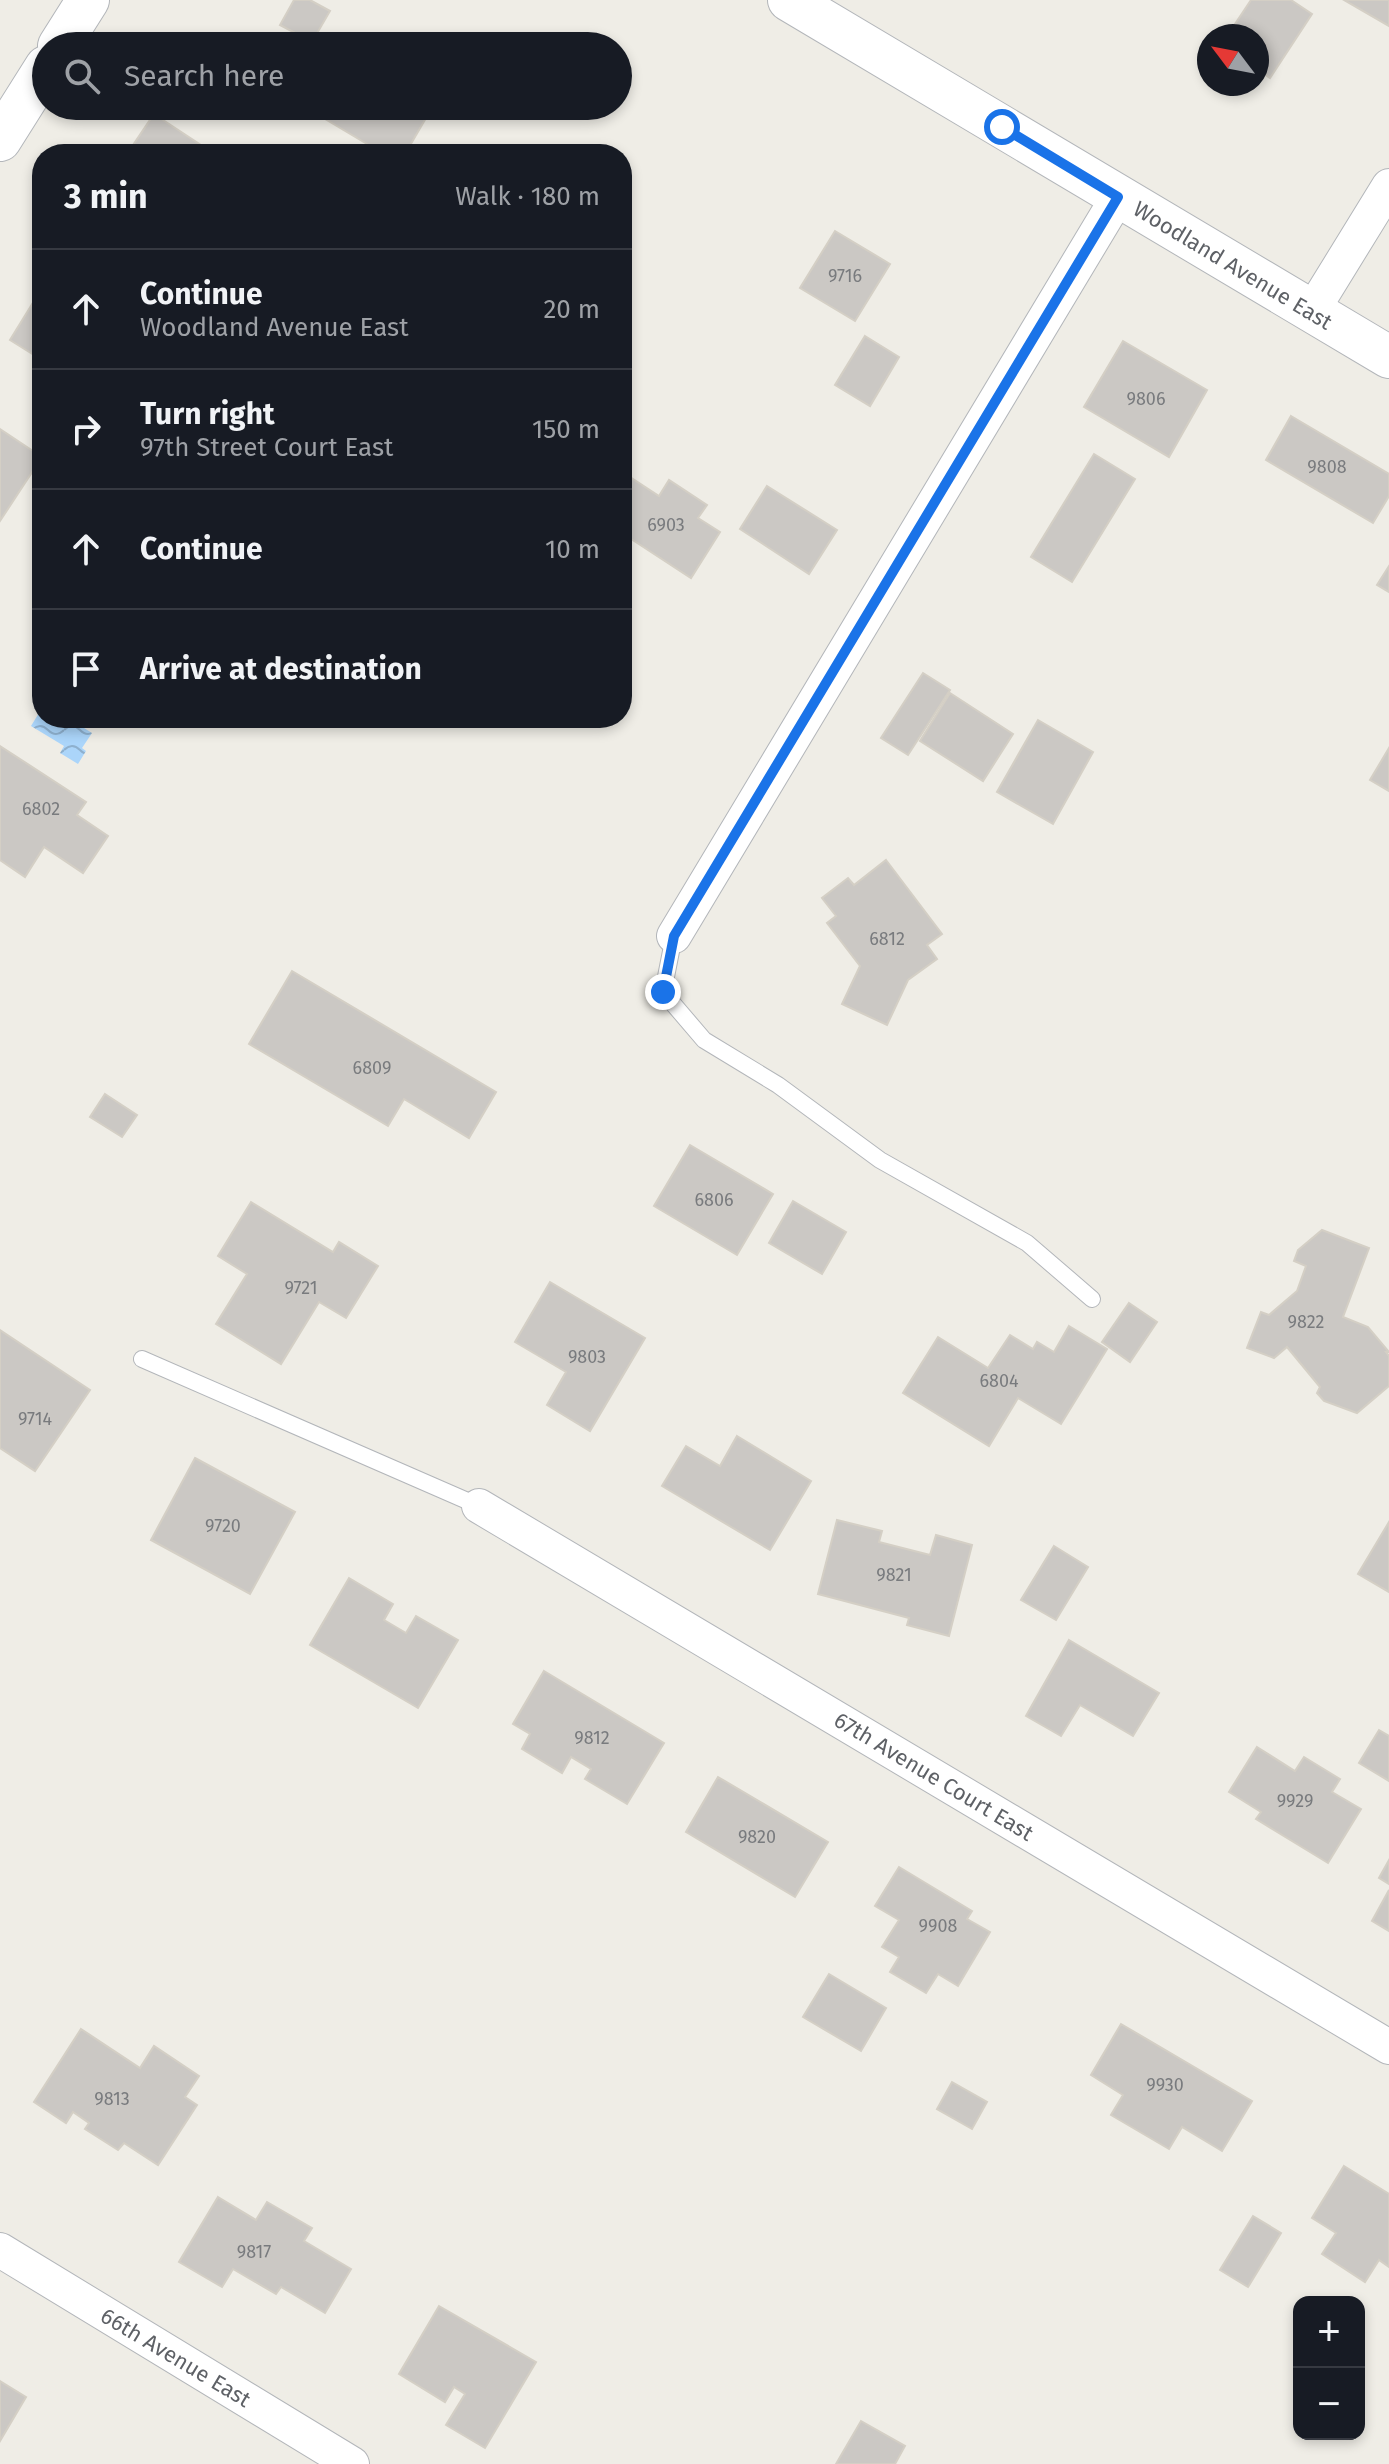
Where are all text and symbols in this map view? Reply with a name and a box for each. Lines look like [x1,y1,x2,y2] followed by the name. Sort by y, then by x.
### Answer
[1197,24,1269,96] north arrow
[32,32,632,120] search box
[60,54,104,98] icon: search
[124,58,284,94] text: Search here
[984,109,1020,145] route start
[64,176,148,217] text: 3 min
[455,181,600,212] text: Walk · 180 m
[1128,195,1337,336] street label: Woodland Avenue East
[828,265,862,287] house number: 9716
[140,276,263,312] text: Continue
[64,287,108,331] icon: ahead
[543,294,600,325] text: 20 m
[140,312,409,343] text: Woodland Avenue East
[1126,388,1166,410] house number: 9806
[140,396,275,432] text: Turn right
[64,407,108,451] icon: right
[532,414,600,445] text: 150 m
[140,432,393,463] text: 97th Street Court East
[1307,456,1347,478] house number: 9808
[647,514,685,536] house number: 6903
[64,527,108,571] icon: ahead
[140,531,263,567] text: Continue
[545,534,600,565] text: 10 m
[64,647,108,691] icon: arrive
[140,651,422,687] text: Arrive at destination
[22,798,60,820] house number: 6802
[869,928,905,950] house number: 6812
[645,974,681,1010] route end
[353,1057,391,1079] house number: 6809
[694,1189,734,1211] house number: 6806
[284,1277,318,1299] house number: 9721
[1287,1311,1325,1333] house number: 9822
[568,1346,606,1368] house number: 9803
[979,1370,1019,1392] house number: 6804
[18,1408,53,1430] house number: 9714
[205,1515,241,1537] house number: 9720
[876,1564,912,1586] house number: 9821
[829,1706,1038,1847] street label: 67th Avenue Court East
[574,1727,610,1749] house number: 9812
[1277,1790,1313,1812] house number: 9929
[738,1826,776,1848] house number: 9820
[919,1915,958,1937] house number: 9908
[1146,2074,1184,2096] house number: 9930
[94,2088,130,2110] house number: 9813
[237,2241,271,2263] house number: 9817
[1293,2296,1365,2440] map controls
[1293,2296,1365,2368] button: +
[96,2302,256,2413] street label: 66th Avenue East
[1293,2368,1365,2440] button: −

